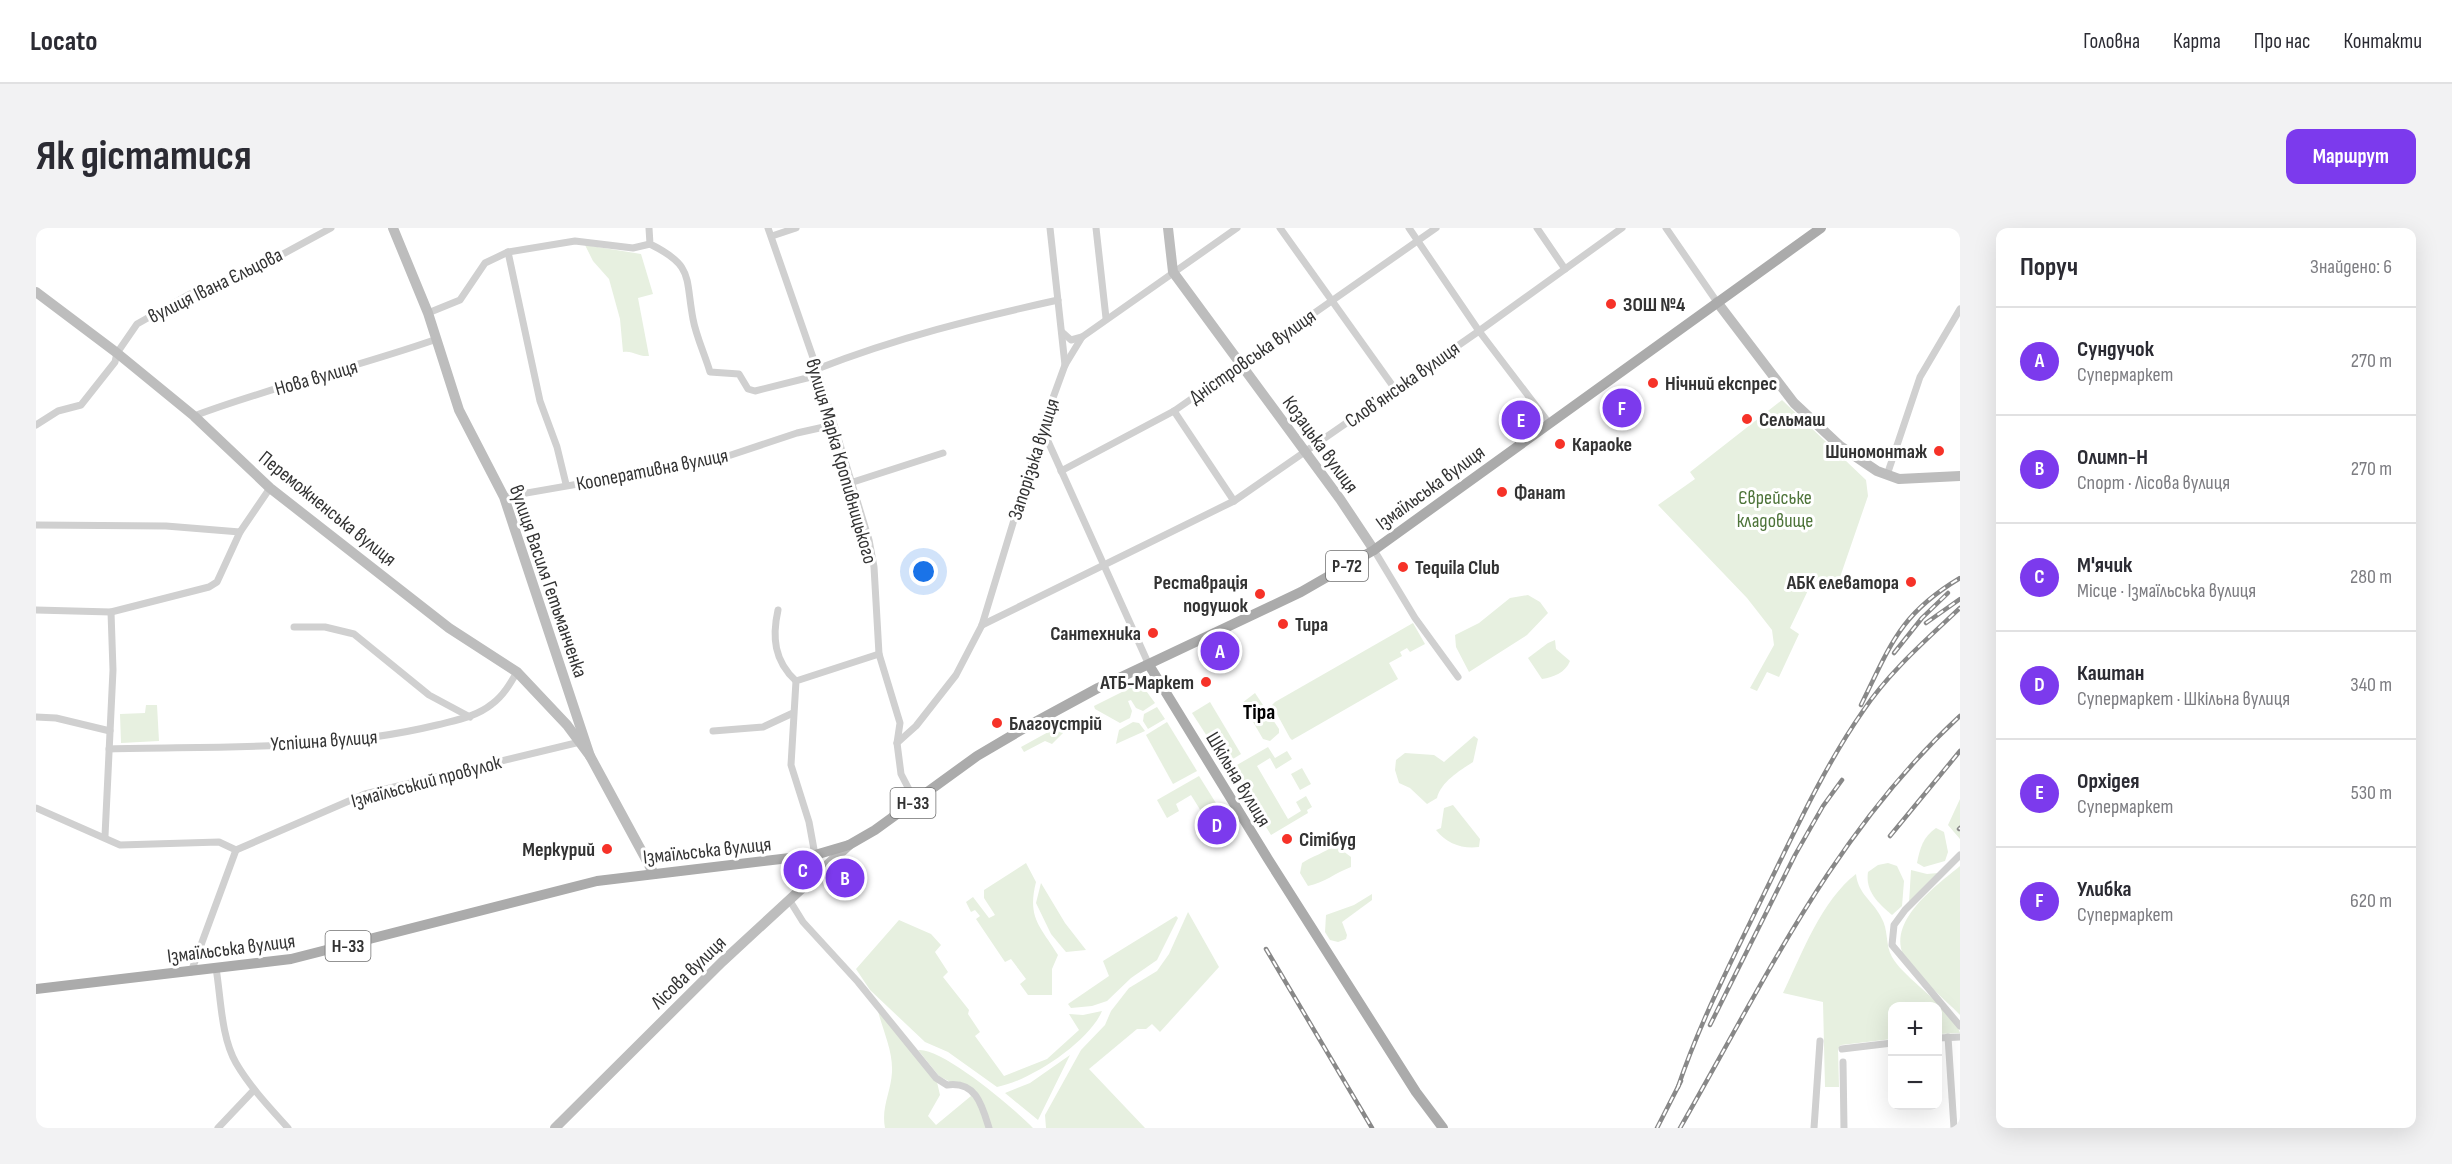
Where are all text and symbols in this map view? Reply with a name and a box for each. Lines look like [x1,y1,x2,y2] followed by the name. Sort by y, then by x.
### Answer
[30,25,97,58] text: Locato
[2083,29,2140,54] text: Головна
[2173,29,2221,54] text: Карта
[2254,29,2310,54] text: Про нас
[2343,29,2422,54] text: Контакти
[2286,129,2416,184] button: Маршрут
[36,131,252,182] text: Як дістатися
[144,243,287,329] street label: вулиця Івана Єльцова
[2020,252,2078,283] text: Поруч
[2310,255,2392,279] text: Знайдено: 6
[1623,293,1685,317] place label: ЗОШ №4
[1604,297,1618,311] marker: ЗОШ №4
[1185,304,1321,409] street label: Дністровська вулиця
[2077,336,2154,363] text: Сундучок
[1341,337,1464,433] street label: Словʼянська вулиця
[2035,349,2044,373] text: A
[2351,349,2392,373] text: 270 m
[272,355,361,401] street label: Нова вулиця
[800,356,882,567] street label: вулиця Марка Кропивницького
[2077,363,2173,387] text: Супермаркет
[1665,372,1777,396] place label: Нічний експрес
[1646,376,1660,390] marker: Нічний експрес
[1602,386,1642,430] pin: F
[1277,391,1363,498] street label: Козацька вулиця
[1003,396,1065,523] street label: Запорізька вулиця
[1502,398,1540,442] pin: E
[1759,408,1825,432] place label: Сельмаш
[1740,412,1754,426] marker: Сельмаш
[1572,433,1632,457] place label: Караоке
[1553,437,1567,451] marker: Караоке
[1371,440,1490,535] street label: Ізмаїльська вулиця
[1825,440,1928,464] place label: Шиномонтаж
[574,443,730,496] street label: Кооперативна вулиця
[1932,444,1946,458] marker: Шиномонтаж
[2077,444,2148,471] text: Олимп-Н
[254,446,401,572] street label: Переможненська вулиця
[2035,457,2044,481] text: B
[2351,457,2392,481] text: 270 m
[2077,471,2230,495] text: Спорт · Лісова вулиця
[1514,481,1566,505] place label: Фанат
[504,482,592,681] street label: вулиця Василя Гетьманченка
[1495,485,1509,499] marker: Фанат
[1737,486,1813,533] park label: Єврейське кладовище
[1326,551,1368,581] road number: Р-72
[2077,552,2132,579] text: М'ячик
[1415,556,1500,580] place label: Tequila Club
[909,557,938,586] your location
[1396,560,1410,574] marker: Tequila Club
[2034,565,2045,589] text: C
[2350,565,2392,589] text: 280 m
[1153,571,1249,618] place label: Реставрація подушок
[1786,571,1899,595] place label: АБК елеватора
[1904,575,1918,589] marker: АБК елеватора
[2077,579,2256,603] text: Місце · Ізмаїльська вулиця
[1253,587,1267,601] marker: Реставрація подушок
[1295,613,1328,637] place label: Тира
[1276,617,1290,631] marker: Тира
[1050,622,1141,646] place label: Сантехника
[1146,626,1160,640] marker: Сантехника
[1200,628,1240,674] pin: A
[2077,660,2144,687] text: Каштан
[1099,671,1194,695] place label: АТБ-Маркет
[2034,673,2045,697] text: D
[2350,673,2392,697] text: 340 m
[1199,675,1213,689] marker: АТБ-Маркет
[2077,687,2290,711] text: Супермаркет · Шкільна вулиця
[1243,699,1275,726] district label: Тіра
[1009,712,1102,736] place label: Благоустрій
[990,716,1004,730] marker: Благоустрій
[270,725,378,757] street label: Успішна вулиця
[1200,728,1276,831] street label: Шкільна вулиця
[349,750,504,814] street label: Ізмаїльський провулок
[2077,768,2140,795] text: Орхідея
[2035,781,2044,805] text: E
[2351,781,2392,805] text: 530 m
[890,788,936,818] road number: Н-33
[2077,795,2173,819] text: Супермаркет
[1198,802,1236,848] pin: D
[1299,828,1356,852] place label: Сітібуд
[642,832,772,870] street label: Ізмаїльська вулиця
[1280,832,1294,846] marker: Сітібуд
[522,838,595,862] place label: Меркурий
[600,842,614,856] marker: Меркурий
[784,848,822,892] pin: C
[826,856,864,900] pin: B
[2077,876,2132,903] text: Улибка
[2035,889,2044,913] text: F
[2350,889,2392,913] text: 620 m
[2077,903,2173,927] text: Супермаркет
[166,929,296,969] street label: Ізмаїльська вулиця
[326,931,370,961] road number: Н-33
[645,931,731,1015] street label: Лісова вулиця
[1888,1002,1942,1110] map controls
[1888,1002,1942,1056] button: +
[1888,1056,1942,1110] button: −

